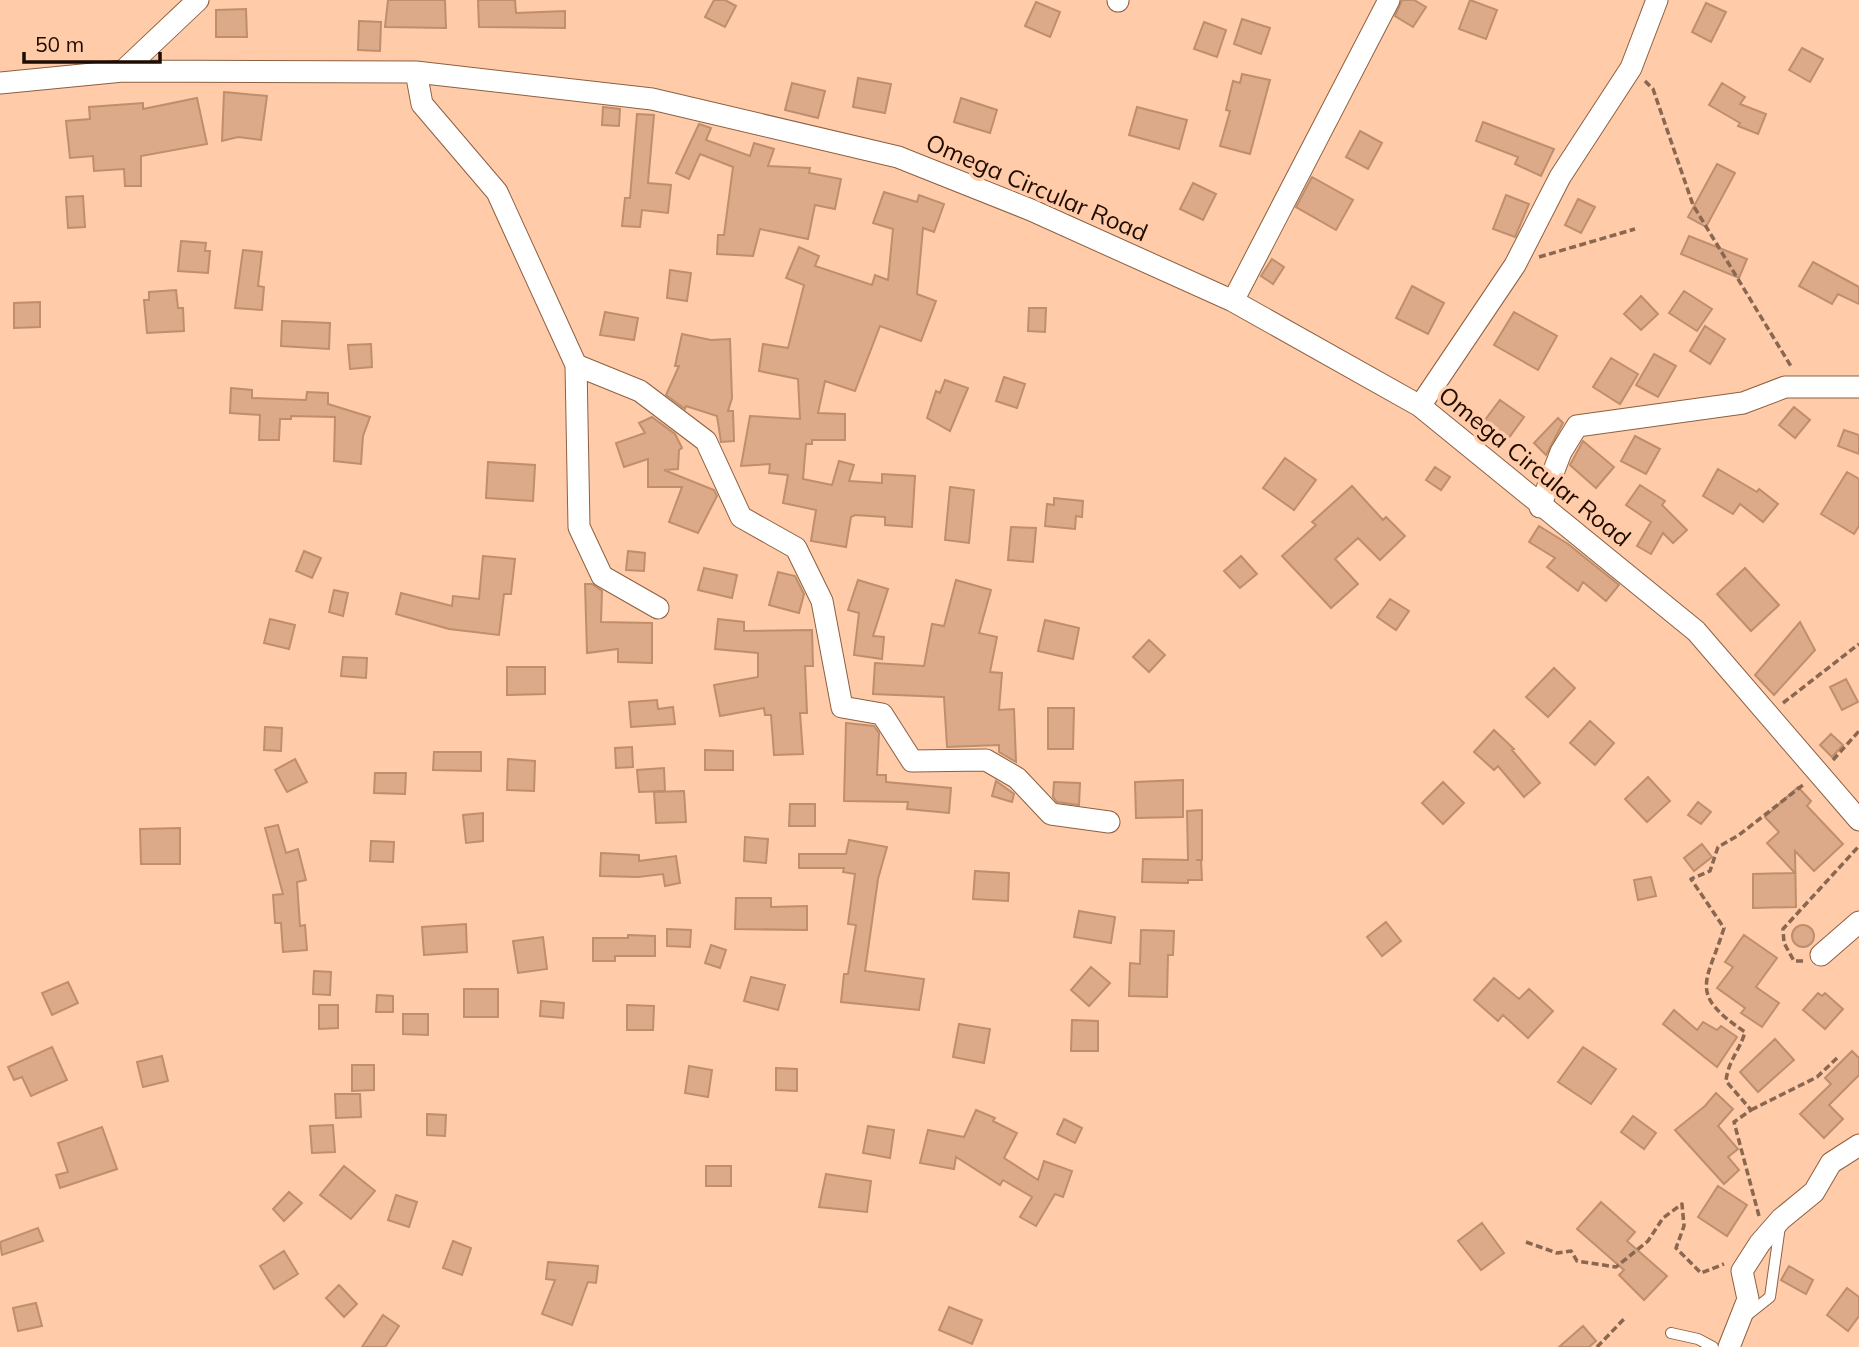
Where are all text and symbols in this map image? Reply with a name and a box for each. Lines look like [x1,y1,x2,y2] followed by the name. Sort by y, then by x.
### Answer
[24,21,161,65] scale bar
[35,31,84,57] text: 50 m
[922,127,1152,247] street label: Omega Circular Road
[1433,379,1637,553] street label: Omega Circular Road

